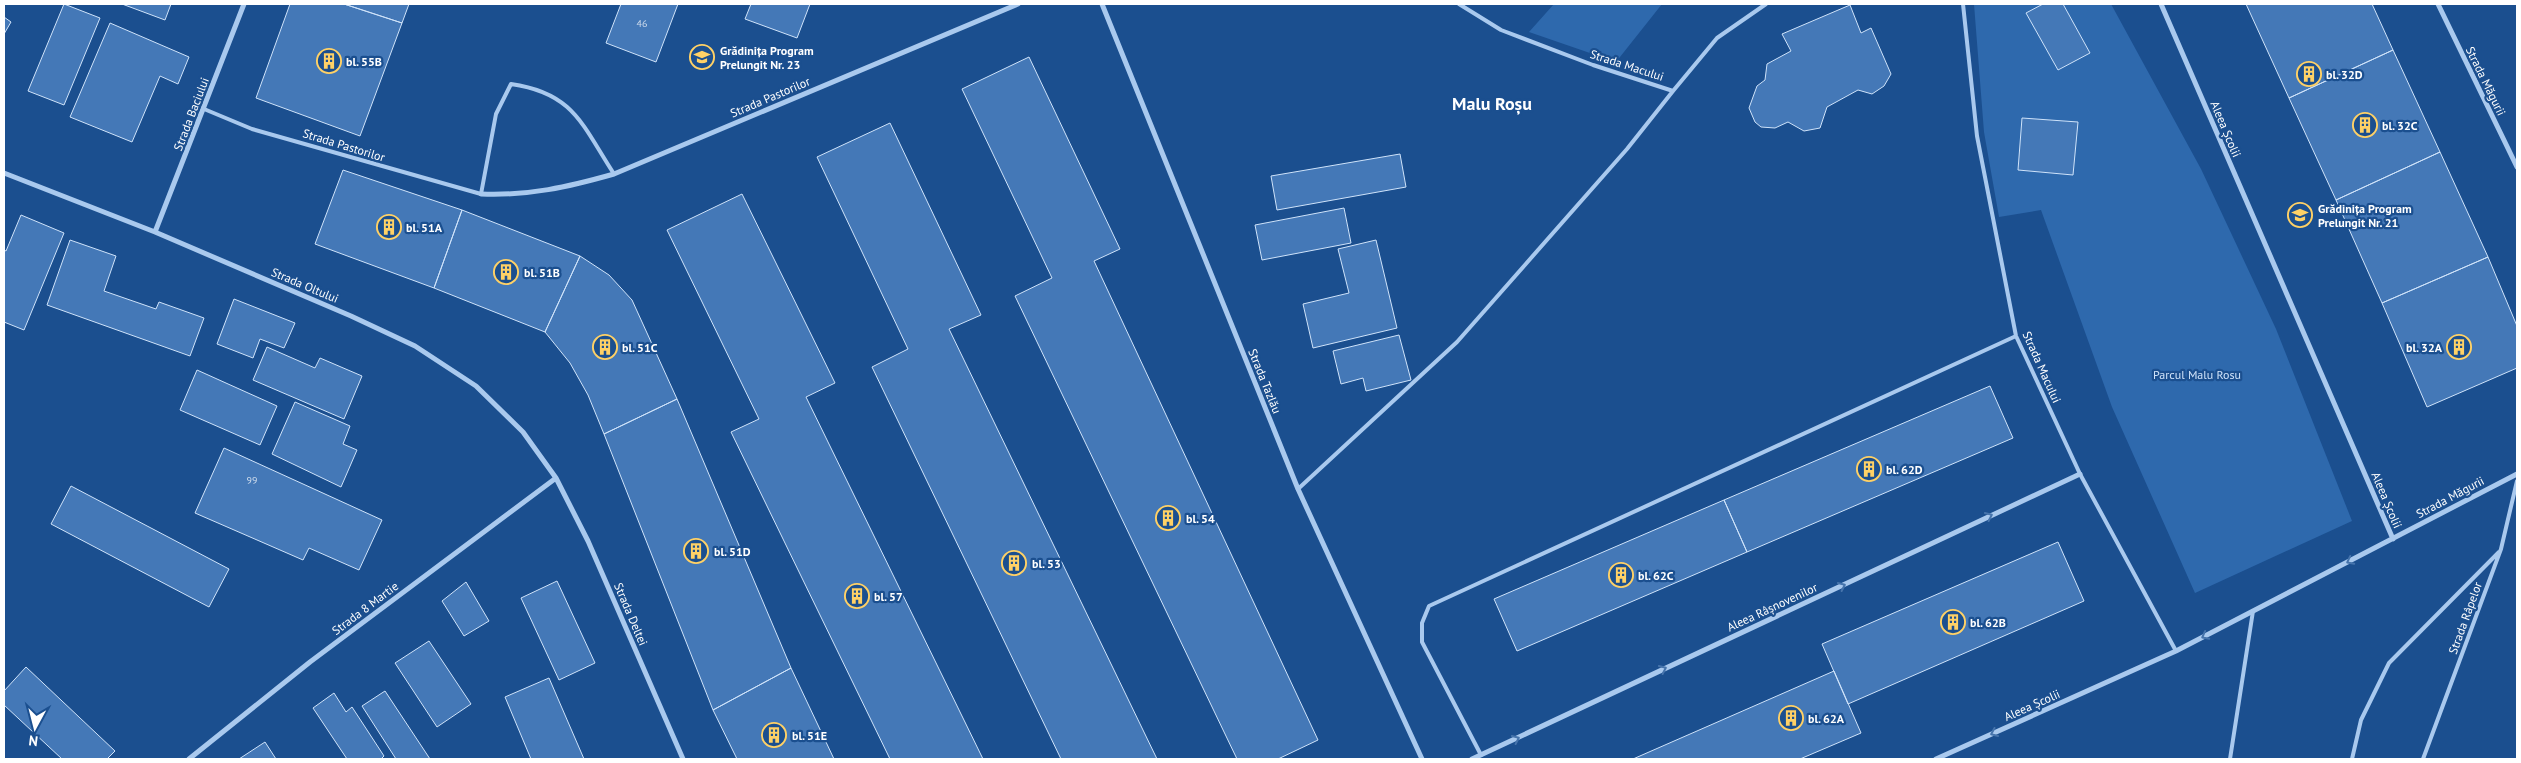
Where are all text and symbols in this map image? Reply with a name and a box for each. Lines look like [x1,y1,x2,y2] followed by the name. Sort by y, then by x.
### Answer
[637,17,647,30] house number: 46
[720,43,814,72] place label: Grădinița Program Prelungit Nr. 23
[689,44,715,70] school or university icon: Grădinița Program Prelungit Nr. 23
[2463,44,2509,118] street label: Strada Măgurii
[1588,46,1666,84] street label: Strada Macului
[316,48,342,74] building icon: bl. 55B
[346,54,382,69] place label: bl. 55B
[2296,61,2322,87] building icon: bl. 32D
[2326,67,2363,82] place label: bl. 32D
[728,73,812,121] street label: Strada Pastorilor
[170,75,212,153] street label: Strada Baciului
[1452,92,1532,115] district label: Malu Roșu
[2207,99,2245,159] street label: Aleea Școlii
[2352,112,2378,138] building icon: bl. 32C
[2382,118,2418,133] place label: bl. 32C
[301,125,387,165] street label: Strada Pastorilor
[2318,201,2412,230] place label: Grădinița Program Prelungit Nr. 21
[2287,202,2313,228] school or university icon: Grădinița Program Prelungit Nr. 21
[376,214,402,240] building icon: bl. 51A
[406,220,443,235] place label: bl. 51A
[493,259,519,285] building icon: bl. 51B
[269,264,341,306] street label: Strada Oltului
[524,265,560,280] place label: bl. 51B
[2020,329,2064,405] street label: Strada Macului
[592,334,618,360] building icon: bl. 51C
[2446,334,2472,360] building icon: bl. 32A
[622,340,658,355] place label: bl. 51C
[2406,340,2443,355] place label: bl. 32A
[1245,346,1285,416] street label: Strada Tazlău
[2153,367,2241,382] park label: Parcul Malu Rosu
[1856,456,1882,482] building icon: bl. 62D
[1886,462,1923,477] place label: bl. 62D
[2368,470,2406,530] street label: Aleea Școlii
[2413,473,2487,521] street label: Strada Măgurii
[247,474,257,487] house number: 99
[1155,505,1181,531] building icon: bl. 54
[1186,511,1215,526] place label: bl. 54
[1984,512,1993,523] one-way arrow
[683,538,709,564] building icon: bl. 51D
[714,544,751,559] place label: bl. 51D
[1001,550,1027,576] building icon: bl. 53
[2346,555,2355,565] one-way arrow
[1032,556,1061,571] place label: bl. 53
[1608,562,1634,588] building icon: bl. 62C
[1638,568,1674,583] place label: bl. 62C
[329,578,401,638] street label: Strada 8 Martie
[1724,579,1820,635] street label: Aleea Râșnovenilor
[611,580,651,648] street label: Strada Deltei
[2445,580,2485,656] street label: Strada Râpelor
[1837,581,1846,592] one-way arrow
[844,583,870,609] building icon: bl. 57
[874,589,903,604] place label: bl. 57
[1940,609,1966,635] building icon: bl. 62B
[1970,615,2006,630] place label: bl. 62B
[2201,630,2210,640] one-way arrow
[1658,665,1667,676] one-way arrow
[2002,686,2062,724] street label: Aleea Școlii
[10,703,60,753] north arrow
[1778,705,1804,731] building icon: bl. 62A
[1808,711,1845,726] place label: bl. 62A
[761,722,787,748] building icon: bl. 51E
[1990,727,1999,737] one-way arrow
[792,728,827,743] place label: bl. 51E
[28,731,39,750] text: N
[1511,734,1520,745] one-way arrow

